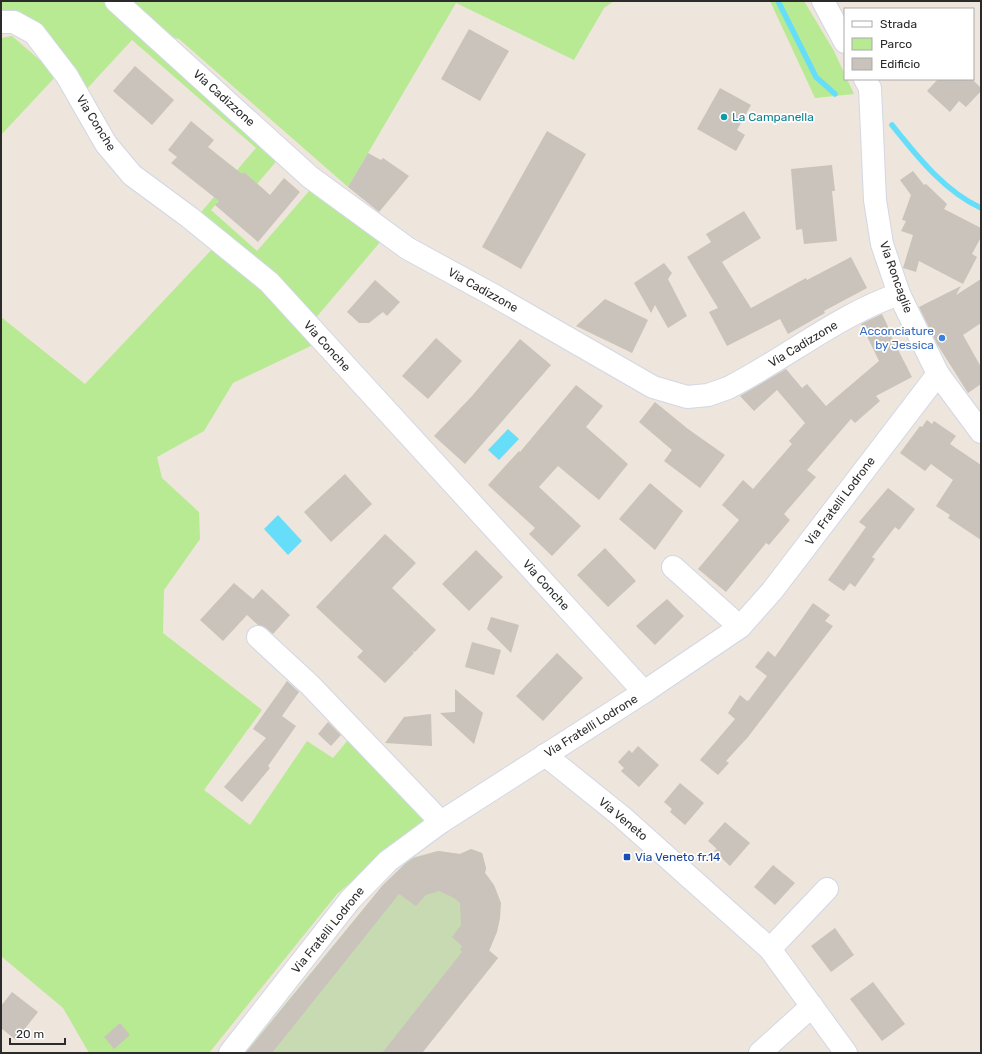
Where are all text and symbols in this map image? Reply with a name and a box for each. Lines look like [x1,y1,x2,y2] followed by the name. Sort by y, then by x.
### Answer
[844,8,974,80] legend
[880,17,917,31] text: Strada
[880,37,912,51] text: Parco
[880,57,920,71] text: Edificio
[190,67,258,129] street label: Via Cadizzone
[73,93,119,154] street label: Via Conche
[732,110,814,124] place label: La Campanella
[719,112,729,122] marker: La Campanella
[877,239,916,315] street label: Via Roncaglie
[446,265,521,315] street label: Via Cadizzone
[301,318,353,374] street label: Via Conche
[766,318,840,370] street label: Via Cadizzone
[859,324,934,352] place label: Acconciature by Jessica
[937,333,947,343] marker: Acconciature by Jessica
[802,454,878,548] street label: Via Fratelli Lodrone
[520,557,572,613] street label: Via Conche
[542,692,640,760] street label: Via Fratelli Lodrone
[596,795,650,844] street label: Via Veneto
[635,850,721,864] place label: Via Veneto fr.14
[622,852,632,862] marker: Via Veneto fr.14
[289,884,367,976] street label: Via Fratelli Lodrone
[10,1020,65,1046] scale bar
[16,1027,44,1041] text: 20 m

